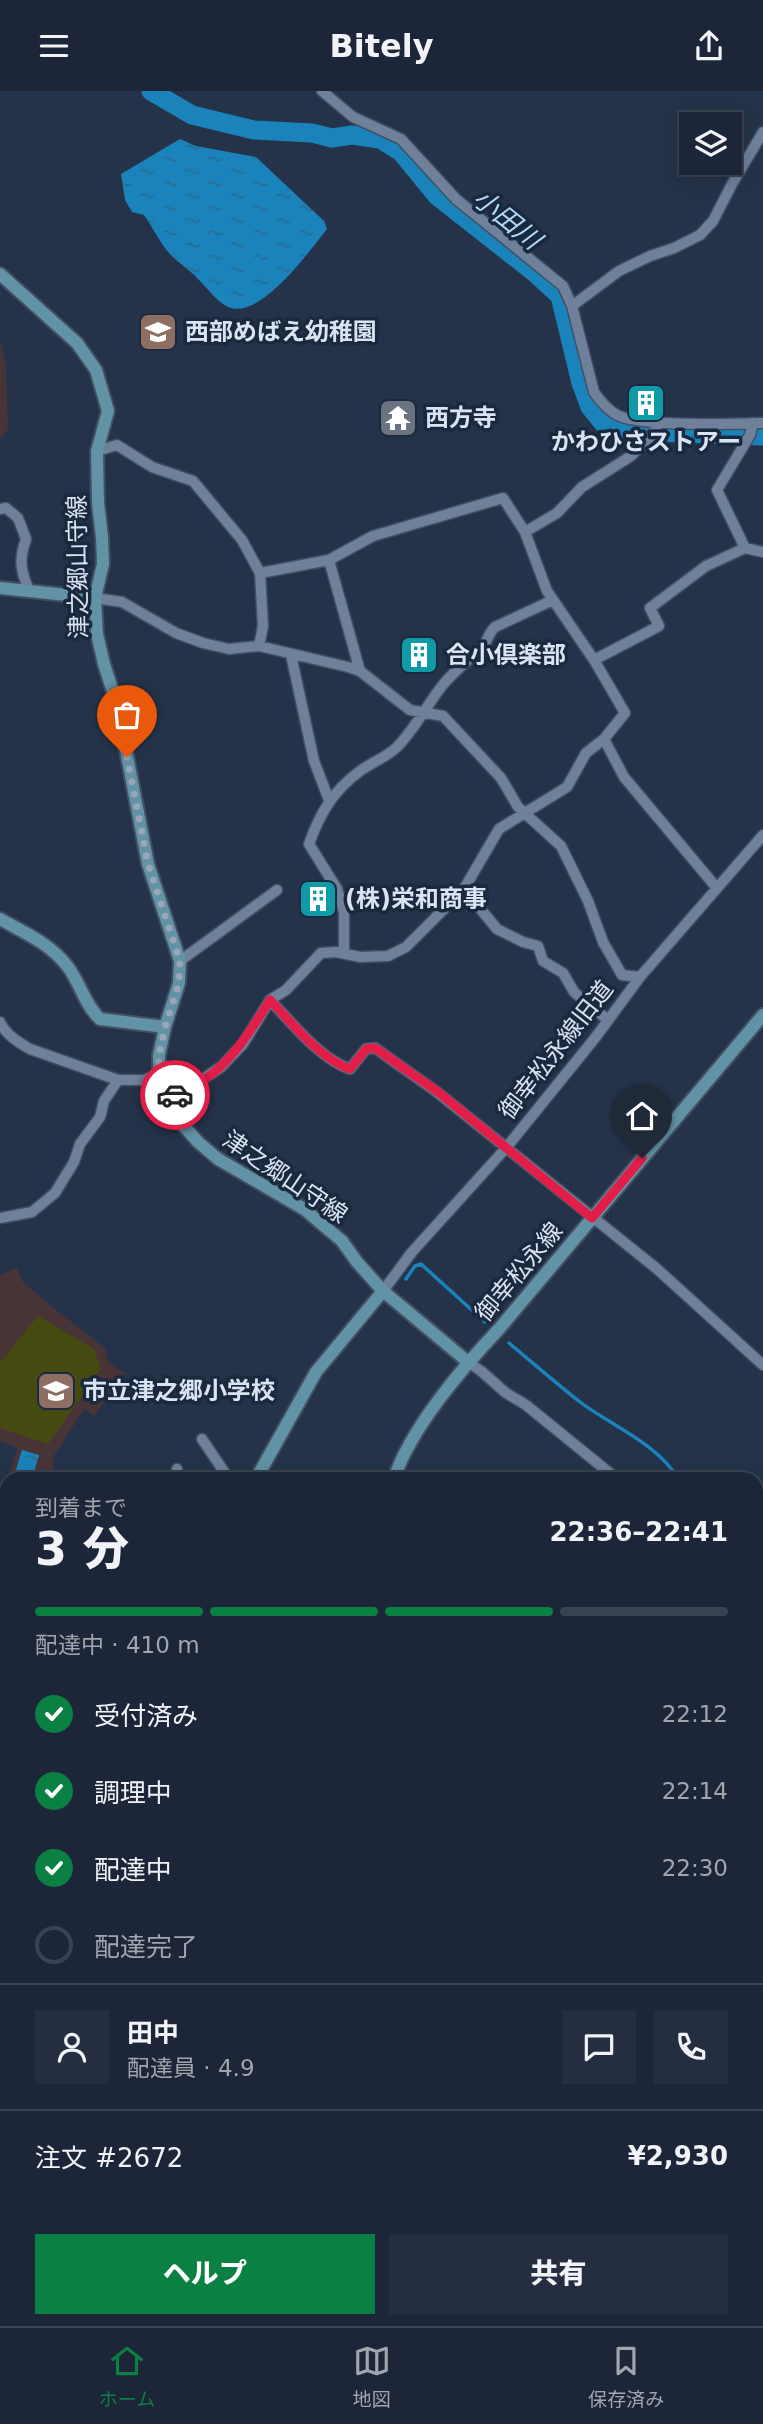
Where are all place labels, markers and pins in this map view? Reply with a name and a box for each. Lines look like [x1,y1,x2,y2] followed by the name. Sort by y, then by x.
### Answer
[137,311,179,353] school or university icon: 西部めばえ幼稚園
[185,318,377,346] place label: 西部めばえ幼稚園
[625,382,667,424] building icon: かわひさストアー
[377,397,419,439] temple icon: 西方寺
[425,404,497,432] place label: 西方寺
[551,428,741,456] place label: かわひさストアー
[398,634,440,676] building icon: 合小倶楽部
[446,641,566,669] place label: 合小倶楽部
[97,685,157,757] pin
[297,878,339,920] building icon: (株)栄和商事
[345,885,487,913] place label: (株)栄和商事
[612,1086,672,1158] pin
[35,1370,77,1412] school or university icon: 市立津之郷小学校
[83,1377,275,1405] place label: 市立津之郷小学校

